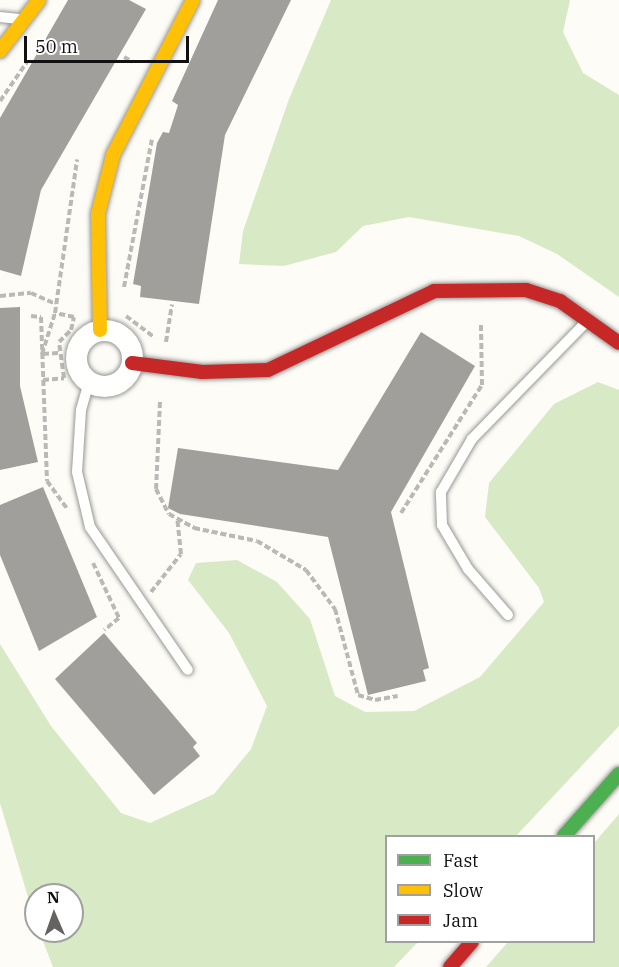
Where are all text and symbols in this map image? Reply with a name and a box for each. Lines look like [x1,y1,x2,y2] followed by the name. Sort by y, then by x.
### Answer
[27,24,192,62] scale bar
[35,35,78,58] text: 50 m
[385,835,595,943] legend
[443,849,478,872] text: Fast
[443,879,483,902] text: Slow
[24,883,84,943] north arrow
[47,887,60,907] text: N
[443,909,478,932] text: Jam

